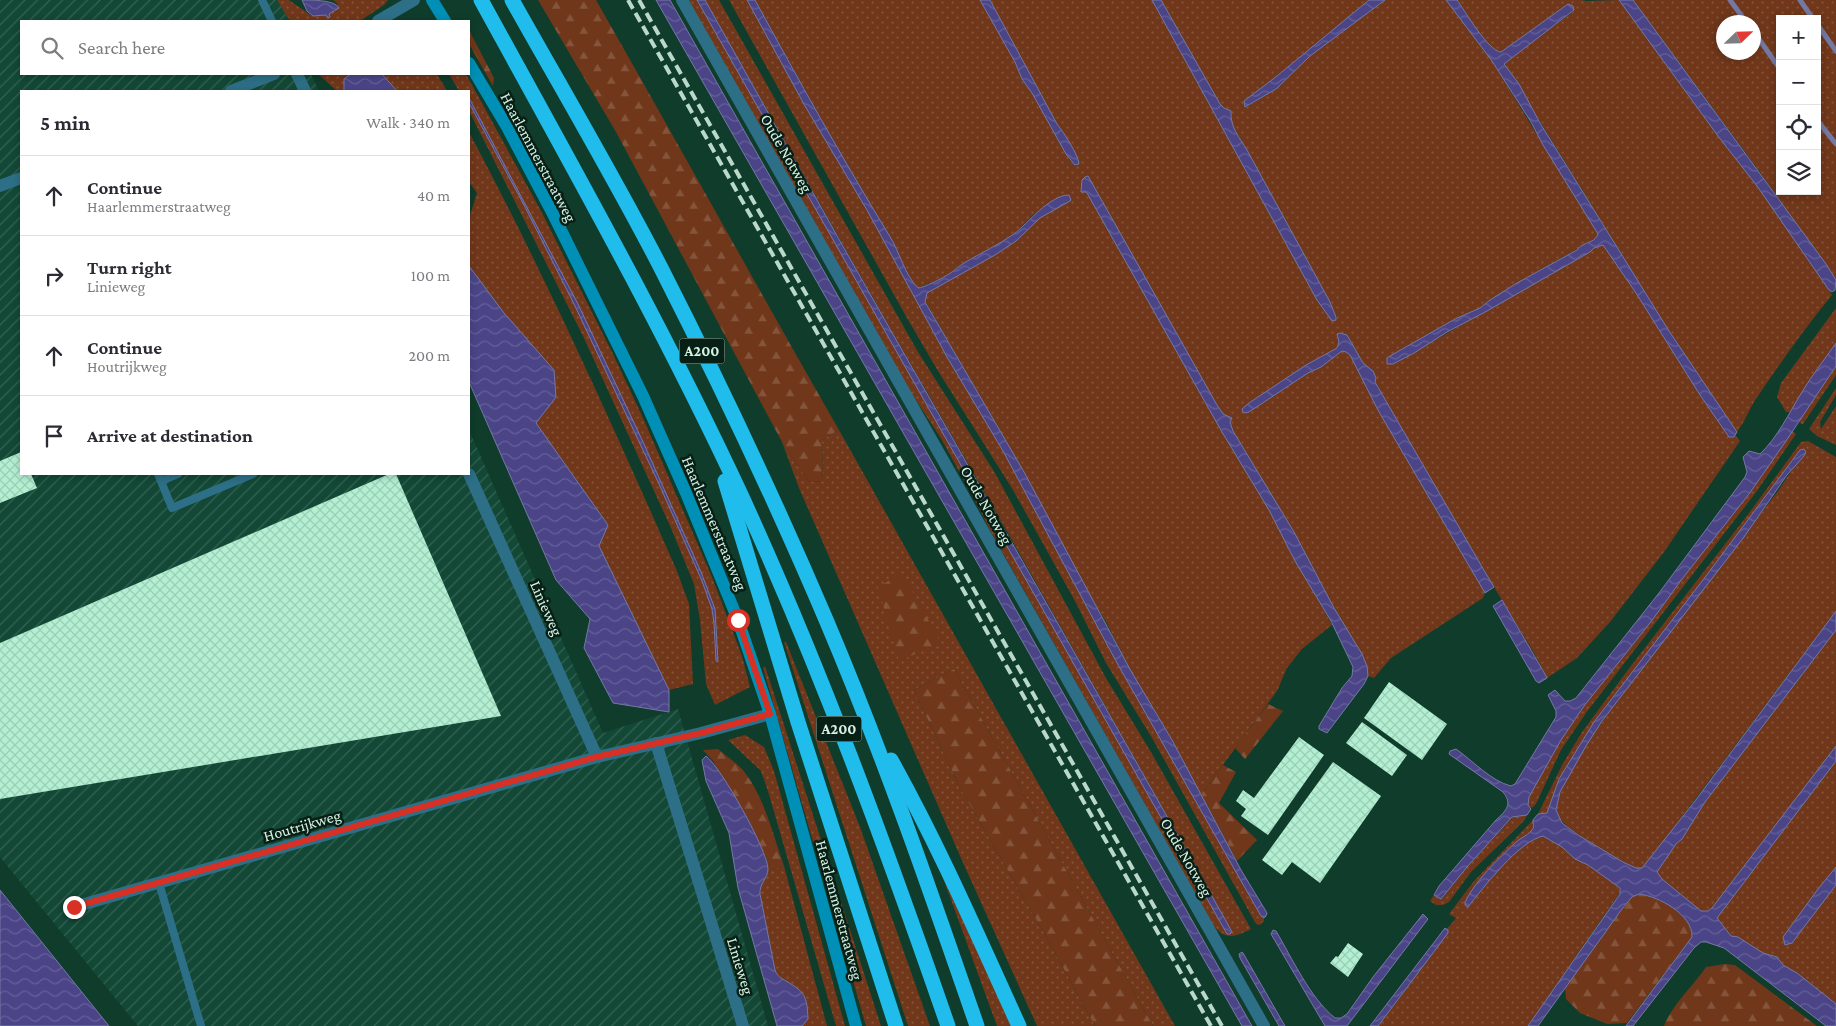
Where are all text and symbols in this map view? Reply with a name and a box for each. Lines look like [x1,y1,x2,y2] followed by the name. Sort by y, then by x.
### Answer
[1716,15,1761,60] north arrow
[1776,15,1821,195] map controls
[1776,15,1821,60] button: +
[20,20,470,75] search box
[38,34,66,62] icon: search
[78,37,165,58] text: Search here
[1776,60,1821,105] button: −
[496,90,580,225] street label: Haarlemmerstraatweg
[1776,105,1821,150] button: locate
[40,111,90,135] text: 5 min
[756,111,816,196] street label: Oude Notweg
[366,114,450,131] text: Walk · 340 m
[1776,150,1821,195] button: layers
[87,177,162,198] text: Continue
[40,182,68,210] icon: ahead
[417,187,450,204] text: 40 m
[87,198,231,215] text: Haarlemmerstraatweg
[87,257,172,278] text: Turn right
[40,262,68,290] icon: right
[411,267,450,284] text: 100 m
[87,278,145,295] text: Linieweg
[87,337,162,358] text: Continue
[680,338,724,364] road number: A200
[40,342,68,370] icon: ahead
[408,347,450,364] text: 200 m
[87,358,167,375] text: Houtrijkweg
[40,422,68,450] icon: arrive
[87,425,253,446] text: Arrive at destination
[678,454,751,593] street label: Haarlemmerstraatweg
[956,463,1016,548] street label: Oude Notweg
[526,578,566,639] street label: Linieweg
[727,609,750,632] route start
[816,716,862,742] road number: A200
[261,806,343,846] street label: Houtrijkweg
[1156,815,1216,900] street label: Oude Notweg
[812,838,866,982] street label: Haarlemmerstraatweg
[63,896,86,919] route end
[723,936,757,997] street label: Linieweg

